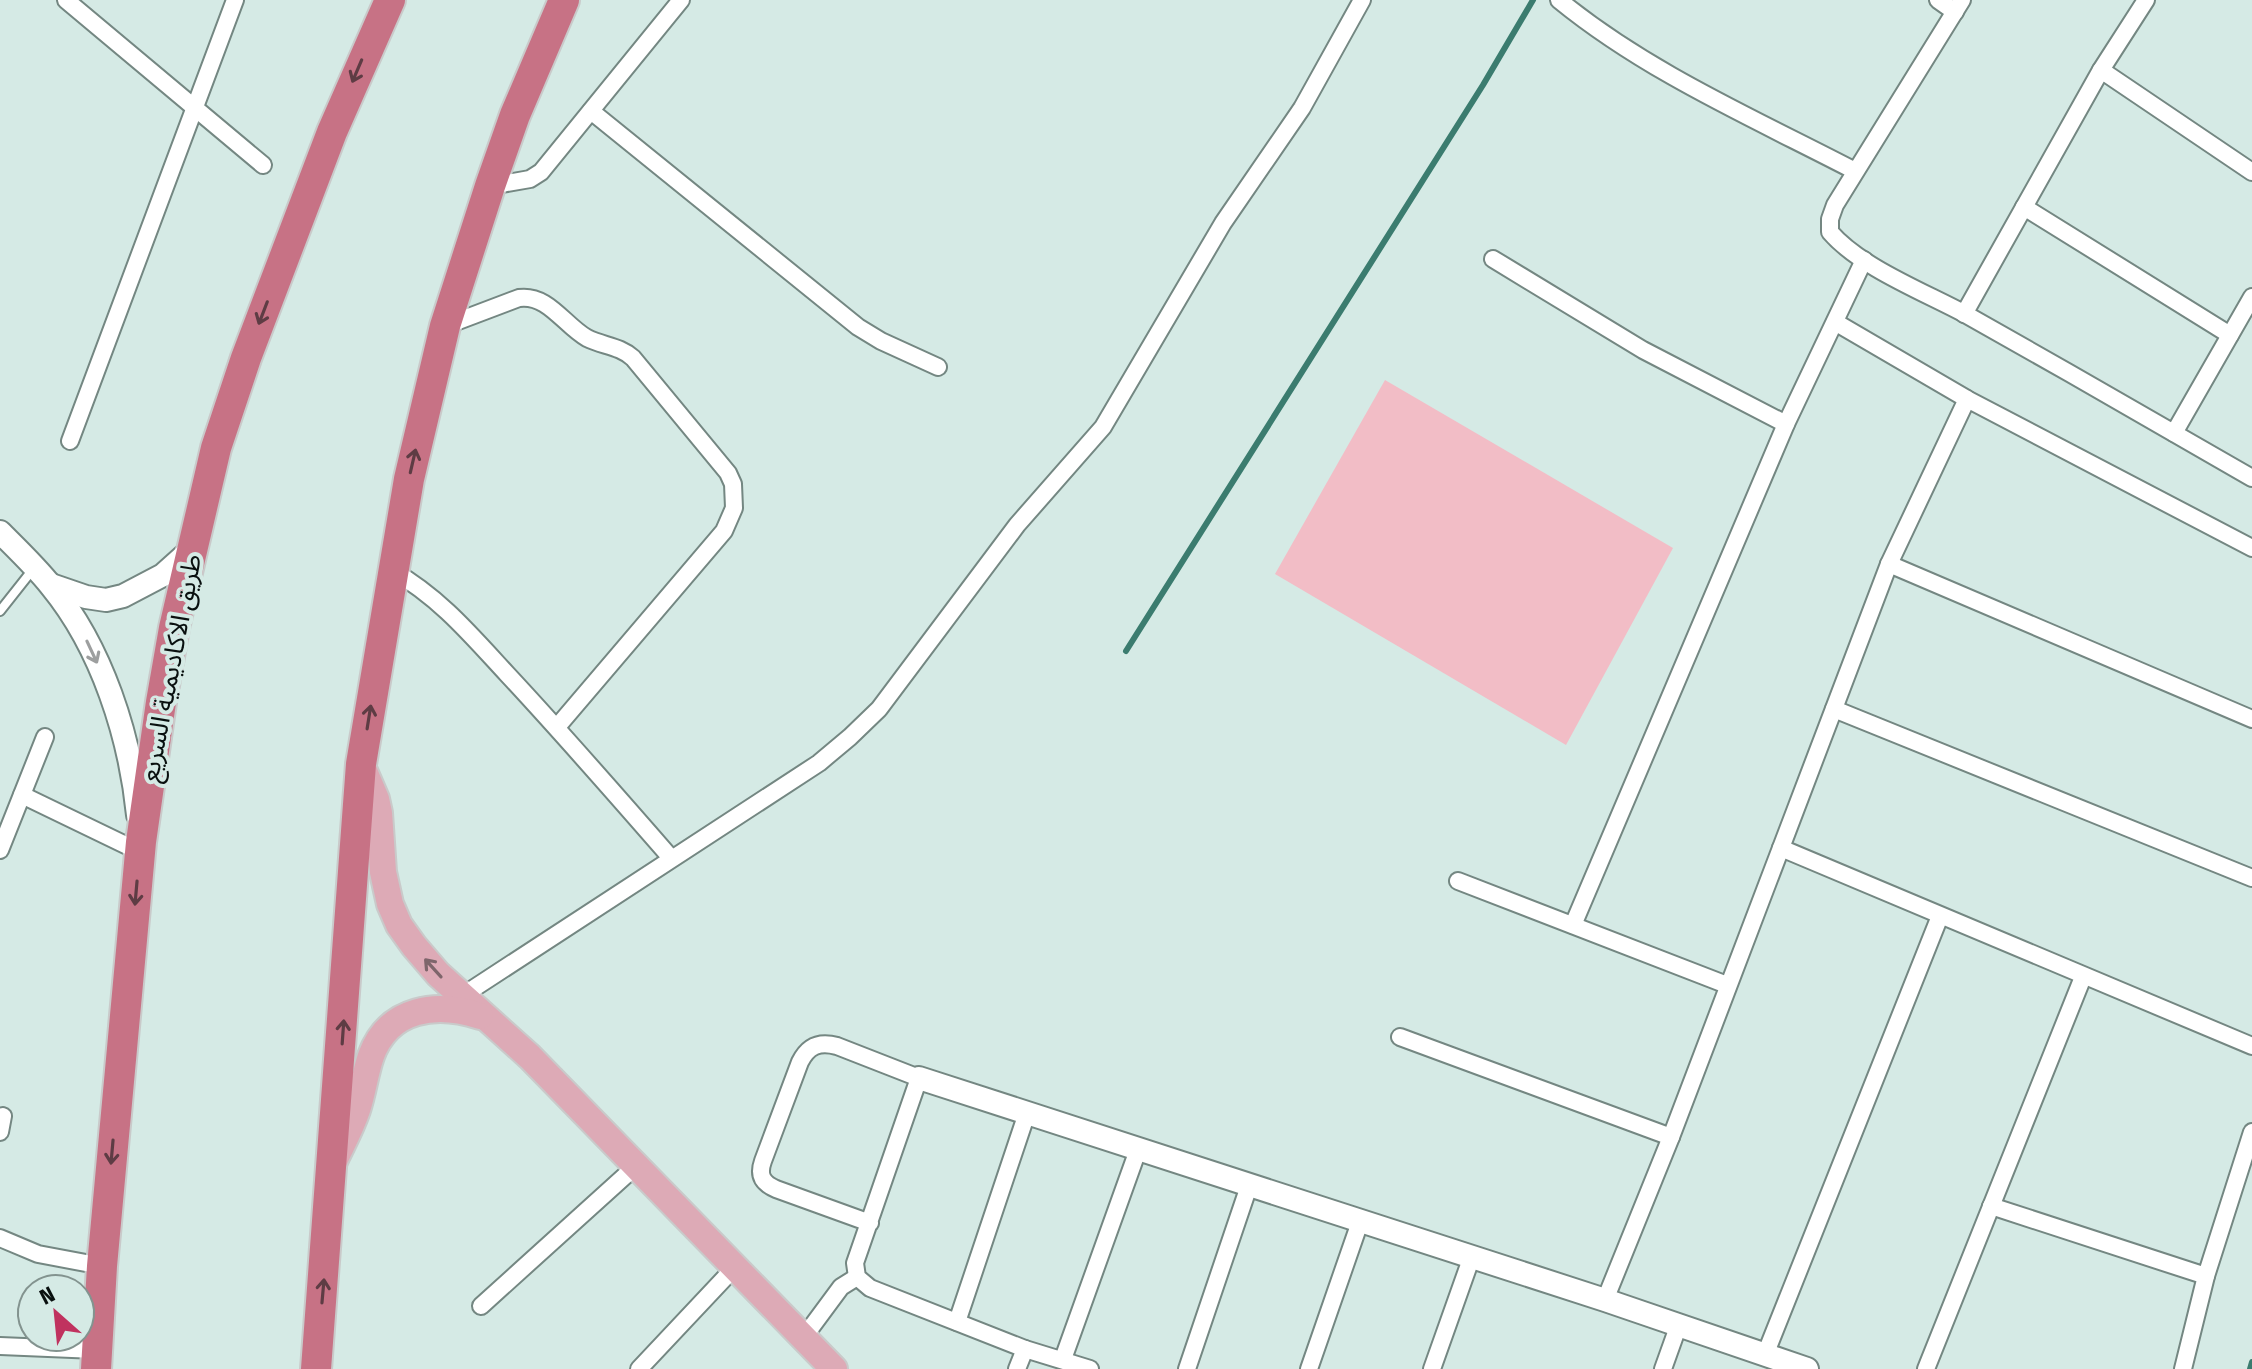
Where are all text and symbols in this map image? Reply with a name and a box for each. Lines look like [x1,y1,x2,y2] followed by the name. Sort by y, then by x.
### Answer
[349,58,364,83] one-way arrow
[255,300,269,325] one-way arrow
[406,449,421,475] one-way arrow
[134,551,212,785] street label: طريق الاكاديمية السريع
[85,639,100,663] one-way arrow
[363,705,378,731] one-way arrow
[129,879,144,906] one-way arrow
[425,959,443,979] one-way arrow
[336,1019,351,1046] one-way arrow
[105,1138,120,1165] one-way arrow
[16,1273,96,1353] north arrow
[316,1278,331,1305] one-way arrow
[35,1281,59,1311] text: N

